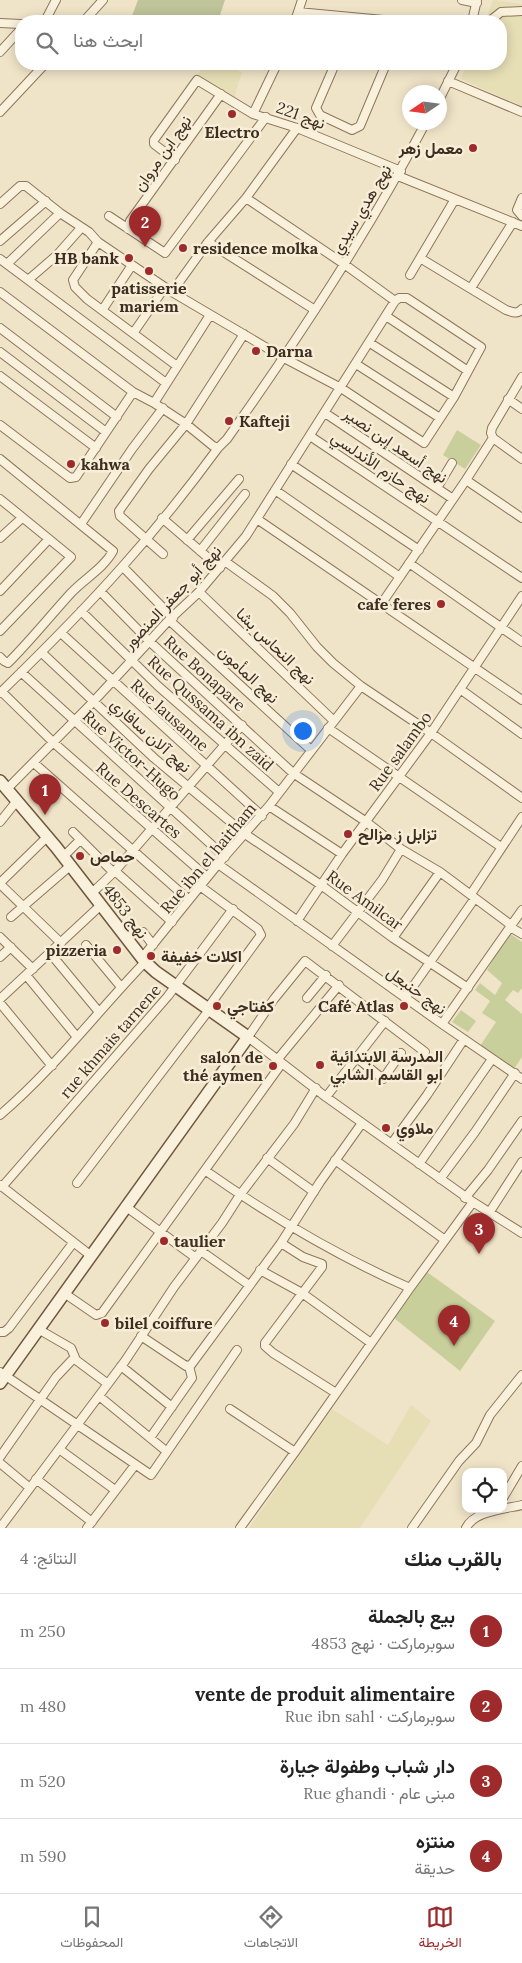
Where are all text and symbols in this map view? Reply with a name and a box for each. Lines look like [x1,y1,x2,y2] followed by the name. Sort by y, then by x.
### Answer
[15,15,507,70] search box
[73,28,143,52] text: ابحث هنا
[33,29,61,57] icon: search
[402,85,447,130] north arrow
[273,97,328,135] street label: نهج 221
[226,108,238,120] marker: Electro
[129,111,197,196] street label: نهج ابن مروان
[204,122,260,142] place label: Electro
[398,138,463,159] place label: معمل زهر
[467,142,479,154] marker: معمل زهر
[326,161,399,260] street label: نهج هدي سيدي
[129,206,161,247] pin: 2
[193,238,319,258] place label: residence molka
[177,242,189,254] marker: residence molka
[54,248,119,268] place label: HB bank
[123,252,135,264] marker: HB bank
[143,265,155,277] marker: patisserie mariem
[111,278,187,316] place label: patisserie mariem
[266,341,313,361] place label: Darna
[250,345,262,357] marker: Darna
[338,402,452,489] street label: نهج أسعد إبن نصير
[239,411,290,431] place label: Kafteji
[223,415,235,427] marker: Kafteji
[326,427,434,511] street label: نهج حازم الأندلسي
[81,454,130,474] place label: kahwa
[65,458,77,470] marker: kahwa
[118,541,227,655] street label: نهج أبو جعفر المنصور
[357,594,431,614] place label: cafe feres
[435,598,447,610] marker: cafe feres
[231,603,320,690] street label: نهج النحاس بشا
[160,631,250,715] street label: Rue Bonapare
[213,641,284,709] street label: نهج المأمون
[144,651,279,775] street label: Rue Qussama ibn zaid
[127,675,213,756] street label: Rue lausanne
[104,694,195,779] street label: نهج آلان سافاري
[79,706,185,804] street label: Rue Victor-Hugo
[364,707,436,795] street label: Rue salambo
[290,718,316,744] your location
[92,758,186,842] street label: Rue Descartes
[29,774,61,815] pin: 1
[156,799,260,917] street label: Rue ibn el haitham
[358,824,437,846] place label: تزابل ز مزالح
[342,828,354,840] marker: تزابل ز مزالح
[90,846,135,866] place label: حماص
[74,850,86,862] marker: حماص
[323,866,407,934] street label: Rue Amilcar
[97,880,153,943] street label: نهج 4853
[46,940,108,960] place label: pizzeria
[111,944,123,956] marker: pizzeria
[161,946,242,966] place label: اكلات خفيفة
[145,950,157,962] marker: اكلات خفيفة
[382,962,451,1020] street label: نهج حنبعل
[55,980,165,1102] street label: rue khmais tarnene
[227,996,274,1020] place label: كفتاجي
[318,996,394,1016] place label: Café Atlas
[211,1000,223,1012] marker: كفتاجي
[398,1000,410,1012] marker: Café Atlas
[330,1046,443,1088] place label: المدرسة الابتدائية ابو القاسم الشابي
[183,1047,263,1085] place label: salon de thé aymen
[314,1059,326,1071] marker: المدرسة الابتدائية ابو القاسم الشابي
[267,1060,279,1072] marker: salon de thé aymen
[396,1118,434,1142] place label: ملاوي
[380,1122,392,1134] marker: ملاوي
[463,1213,495,1254] pin: 3
[174,1231,226,1251] place label: taulier
[158,1235,170,1247] marker: taulier
[438,1305,470,1346] pin: 4
[114,1313,213,1333] place label: bilel coiffure
[99,1317,111,1329] marker: bilel coiffure
[462,1468,507,1513] map controls
[462,1468,507,1513] button: locate
[404,1545,502,1572] text: بالقرب منك
[20,1548,77,1568] text: النتائج: 4
[368,1604,455,1628] text: بيع بالجملة
[20,1621,66,1641] text: 250 m
[483,1621,489,1641] text: 1
[311,1633,455,1653] text: سوبرماركت · نهج 4853
[195,1682,455,1706] text: vente de produit alimentaire
[20,1696,66,1716] text: 480 m
[482,1696,490,1716] text: 2
[285,1706,455,1726] text: سوبرماركت · Rue ibn sahl
[280,1754,455,1778] text: دار شباب وطفولة جيارة
[20,1771,66,1791] text: 520 m
[482,1771,490,1791] text: 3
[303,1783,455,1803] text: مبنى عام · Rue ghandi
[416,1829,455,1853] text: منتزه
[20,1846,66,1866] text: 590 m
[482,1846,490,1866] text: 4
[415,1858,455,1878] text: حديقة
[60,1903,123,1955] tab: المحفوظات
[244,1903,298,1955] tab: الاتجاهات
[418,1903,462,1955] tab: الخريطة

